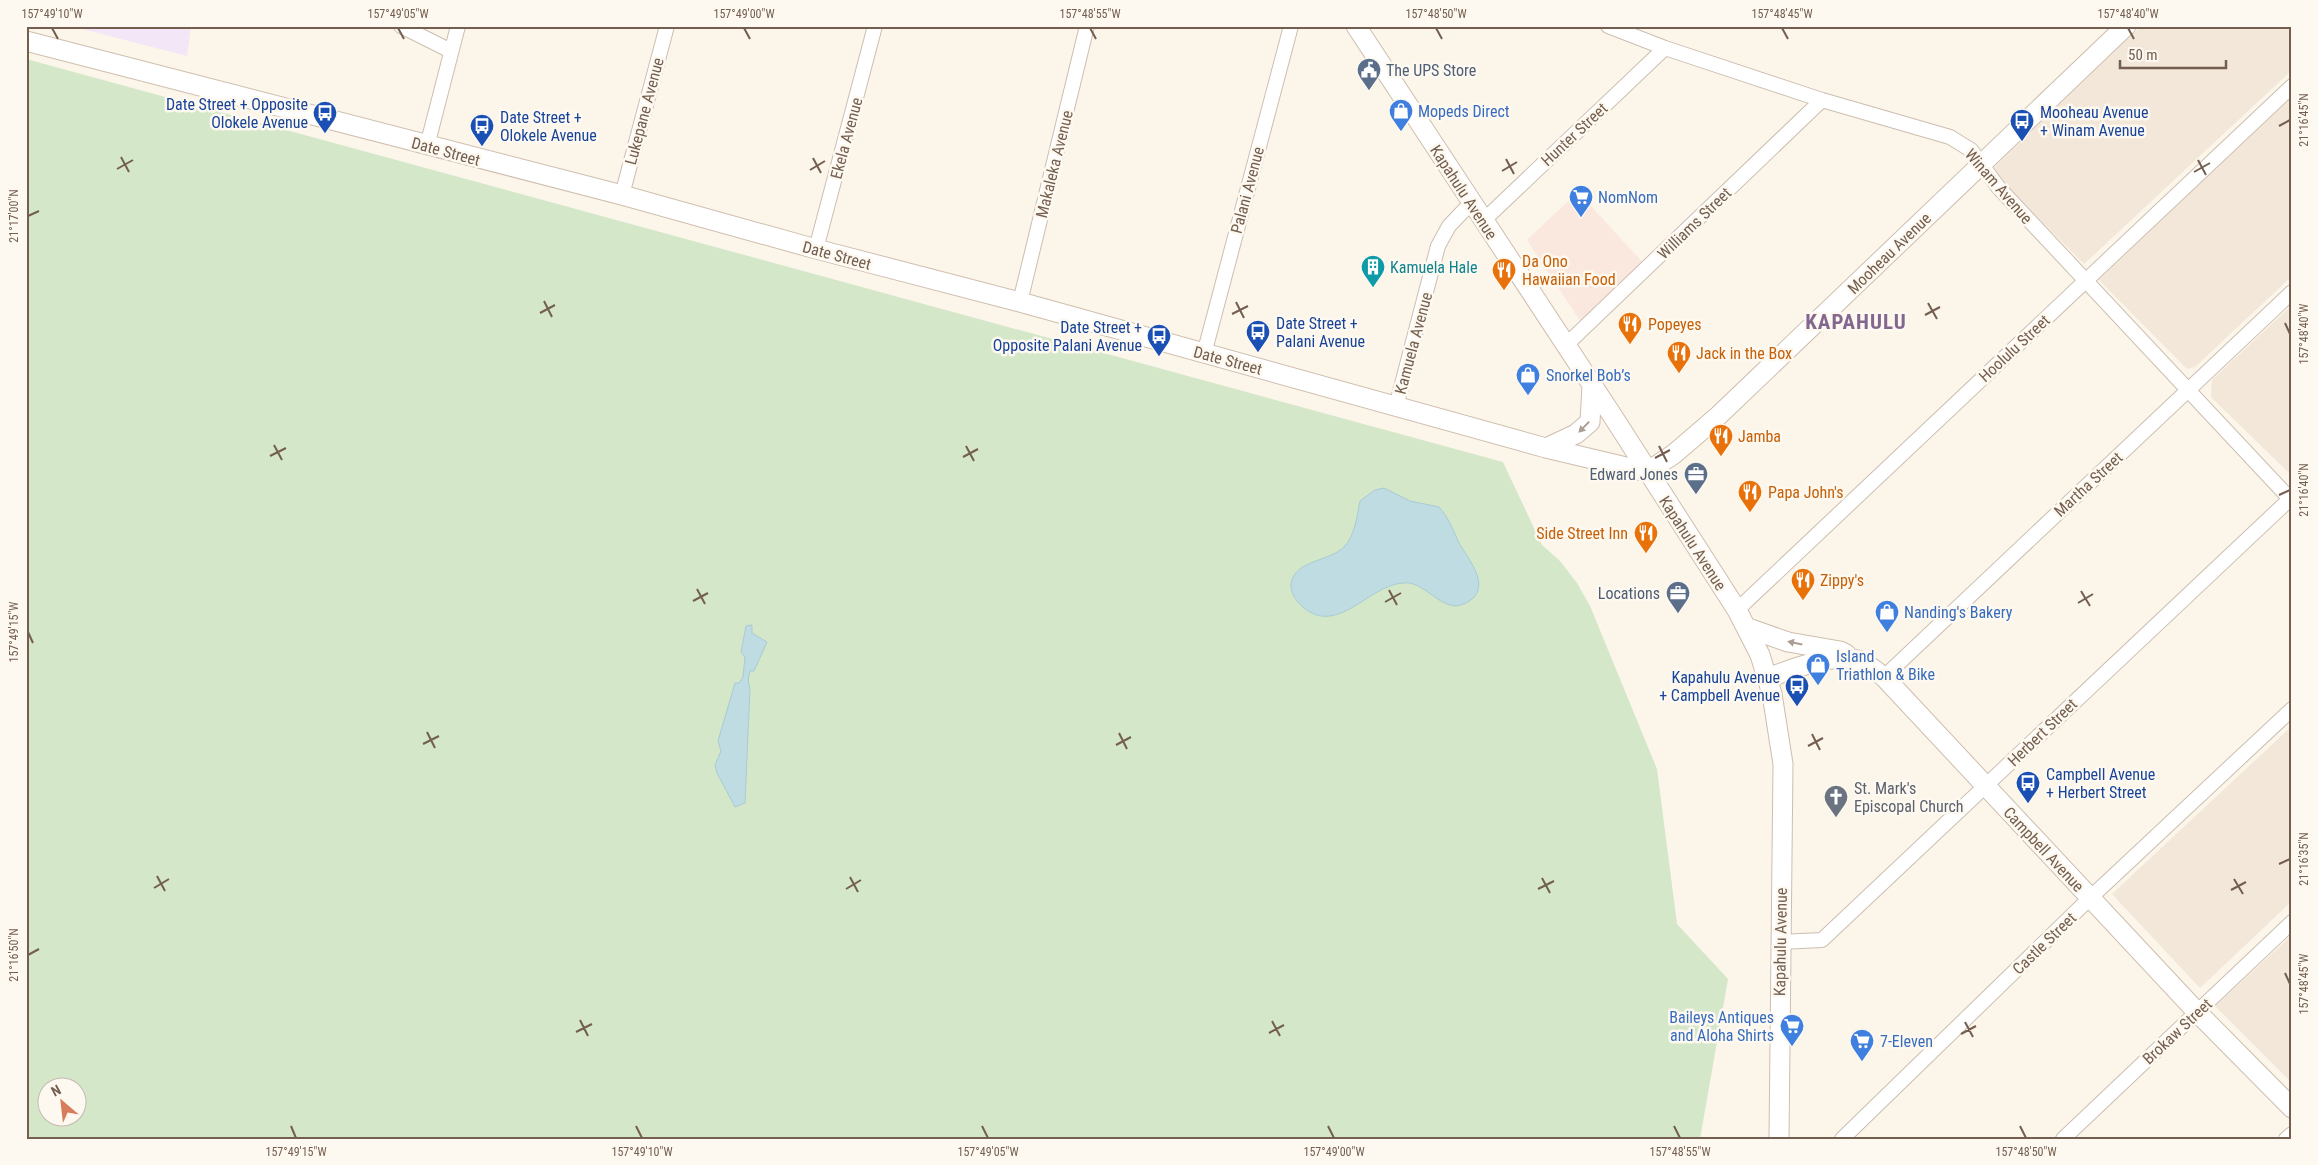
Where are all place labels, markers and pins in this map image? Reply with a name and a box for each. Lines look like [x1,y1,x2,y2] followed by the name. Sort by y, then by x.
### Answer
[1356,57,1382,91] public building icon: The UPS Store
[1386,61,1476,80] place label: The UPS Store
[166,95,308,132] place label: Date Street + Opposite Olokele Avenue
[1388,98,1414,132] shop icon: Mopeds Direct
[312,100,338,134] bus stop icon: Date Street + Opposite Olokele Avenue
[1418,102,1510,121] place label: Mopeds Direct
[2040,103,2149,140] place label: Mooheau Avenue + Winam Avenue
[500,108,597,145] place label: Date Street + Olokele Avenue
[2009,108,2035,142] bus stop icon: Mooheau Avenue + Winam Avenue
[469,113,495,147] bus stop icon: Date Street + Olokele Avenue
[1568,184,1594,218] supermarket icon: NomNom
[1598,188,1658,207] place label: NomNom
[1522,252,1616,289] place label: Da Ono Hawaiian Food
[1360,254,1386,288] building icon: Kamuela Hale
[1491,257,1517,291] restaurant icon: Da Ono Hawaiian Food
[1390,258,1477,277] place label: Kamuela Hale
[1617,311,1643,345] restaurant icon: Popeyes
[1276,314,1365,351] place label: Date Street + Palani Avenue
[1648,315,1701,334] place label: Popeyes
[993,318,1142,355] place label: Date Street + Opposite Palani Avenue
[1245,319,1271,353] bus stop icon: Date Street + Palani Avenue
[1146,323,1172,357] bus stop icon: Date Street + Opposite Palani Avenue
[1666,340,1692,374] restaurant icon: Jack in the Box
[1696,344,1792,363] place label: Jack in the Box
[1515,362,1541,396] shop icon: Snorkel Bob’s
[1546,366,1631,385] place label: Snorkel Bob’s
[1708,423,1734,457] restaurant icon: Jamba
[1738,427,1781,446] place label: Jamba
[1683,461,1709,495] office icon: Edward Jones
[1590,465,1678,484] place label: Edward Jones
[1737,479,1763,513] restaurant icon: Papa John's
[1768,483,1844,502] place label: Papa John's
[1633,520,1659,554] restaurant icon: Side Street Inn
[1536,524,1628,543] place label: Side Street Inn
[1790,567,1816,601] restaurant icon: Zippy's
[1820,571,1864,590] place label: Zippy's
[1665,580,1691,614] office icon: Locations
[1598,584,1660,603] place label: Locations
[1874,599,1900,633] shop icon: Nanding's Bakery
[1904,603,2013,622] place label: Nanding's Bakery
[1836,647,1935,684] place label: Island Triathlon & Bike
[1805,652,1831,686] shop icon: Island Triathlon & Bike
[1659,668,1780,705] place label: Kapahulu Avenue + Campbell Avenue
[1784,673,1810,707] bus stop icon: Kapahulu Avenue + Campbell Avenue
[2046,765,2155,802] place label: Campbell Avenue + Herbert Street
[2015,770,2041,804] bus stop icon: Campbell Avenue + Herbert Street
[1854,779,1964,816] place label: St. Mark's Episcopal Church
[1823,784,1849,818] church icon: St. Mark's Episcopal Church
[1669,1008,1774,1045] place label: Baileys Antiques and Aloha Shirts
[1779,1013,1805,1047] supermarket icon: Baileys Antiques and Aloha Shirts
[1849,1028,1875,1062] supermarket icon: 7-Eleven
[1880,1032,1933,1051] place label: 7-Eleven

